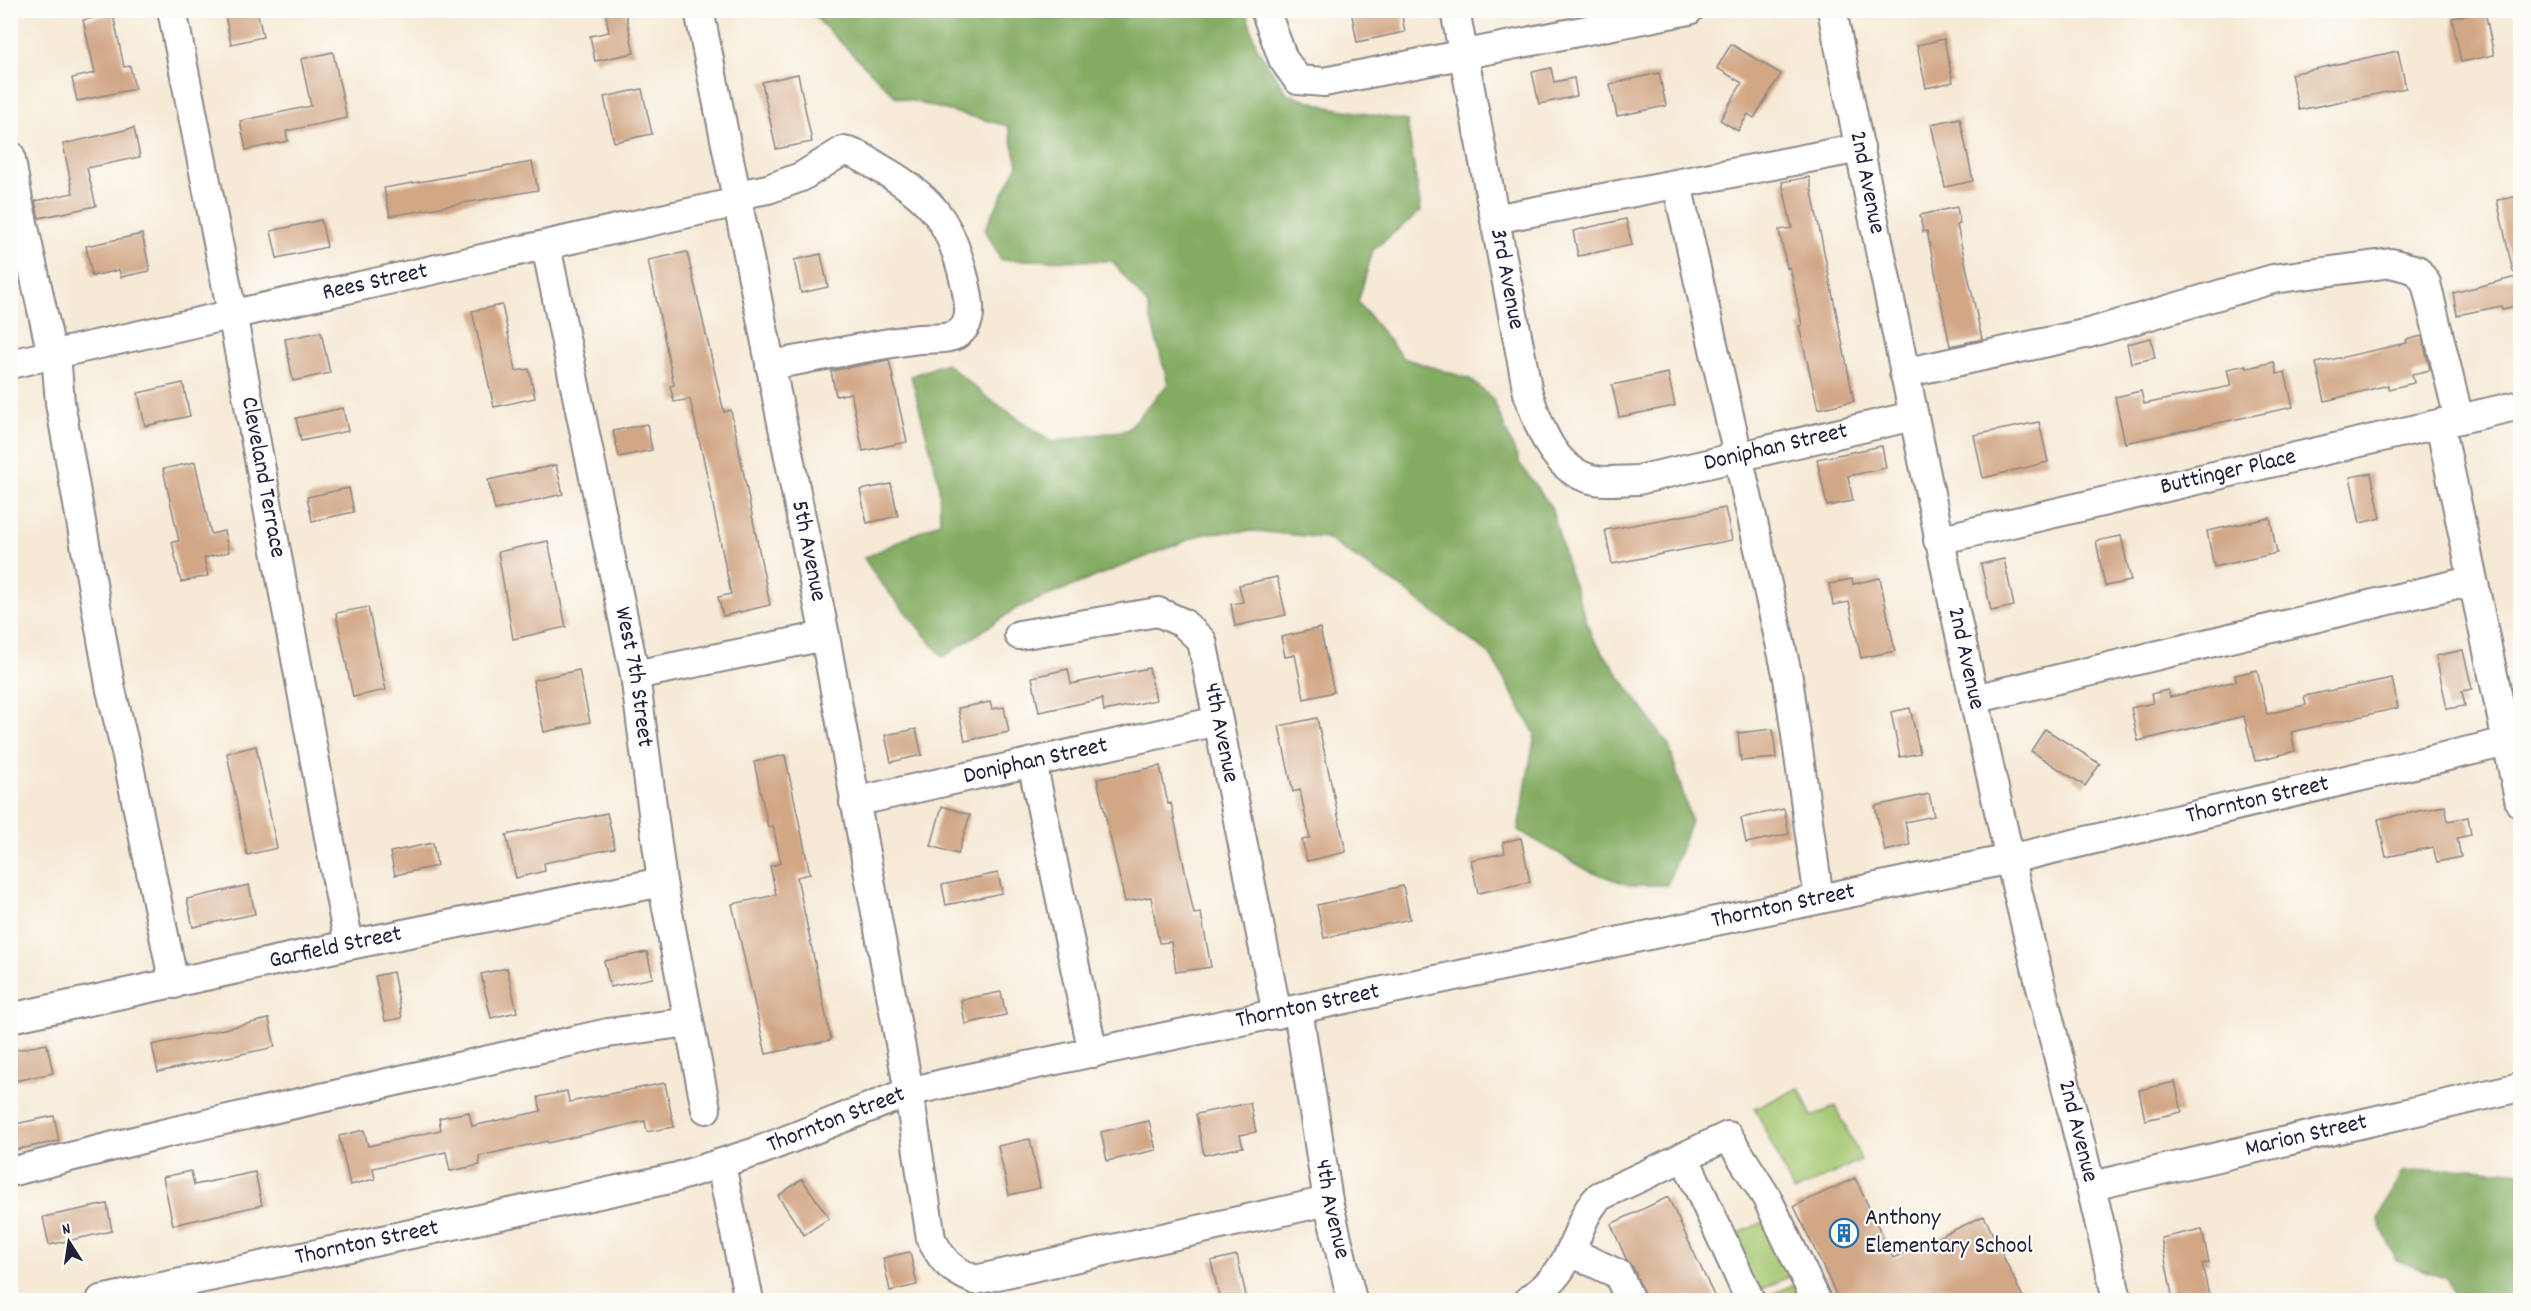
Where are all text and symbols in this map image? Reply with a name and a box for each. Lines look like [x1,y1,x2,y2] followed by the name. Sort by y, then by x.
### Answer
[1839,128,1893,237] street label: 2nd Avenue
[1480,226,1533,332] street label: 3rd Avenue
[319,255,431,311] street label: Rees Street
[231,394,294,561] street label: Cleveland Terrace
[1700,415,1851,481] street label: Doniphan Street
[2157,440,2300,505] street label: Buttinger Place
[781,498,835,605] street label: 5th Avenue
[604,604,661,749] street label: West 7th Street
[1938,604,1993,713] street label: 2nd Avenue
[1194,680,1247,786] street label: 4th Avenue
[960,729,1111,794] street label: Doniphan Street
[2183,767,2333,834] street label: Thornton Street
[1709,875,1858,938] street label: Thornton Street
[266,918,405,979] street label: Garfield Street
[1233,975,1383,1039] street label: Thornton Street
[2048,1077,2106,1186] street label: 2nd Avenue
[762,1078,910,1163] street label: Thornton Street
[2242,1106,2371,1167] street label: Marion Street
[1305,1157,1358,1263] street label: 4th Avenue
[1865,1202,2033,1264] place label: Anthony Elementary School
[39,1212,99,1272] north arrow
[292,1212,442,1275] street label: Thornton Street
[1828,1217,1860,1249] building icon: Anthony Elementary School
[60,1218,73,1242] text: N

